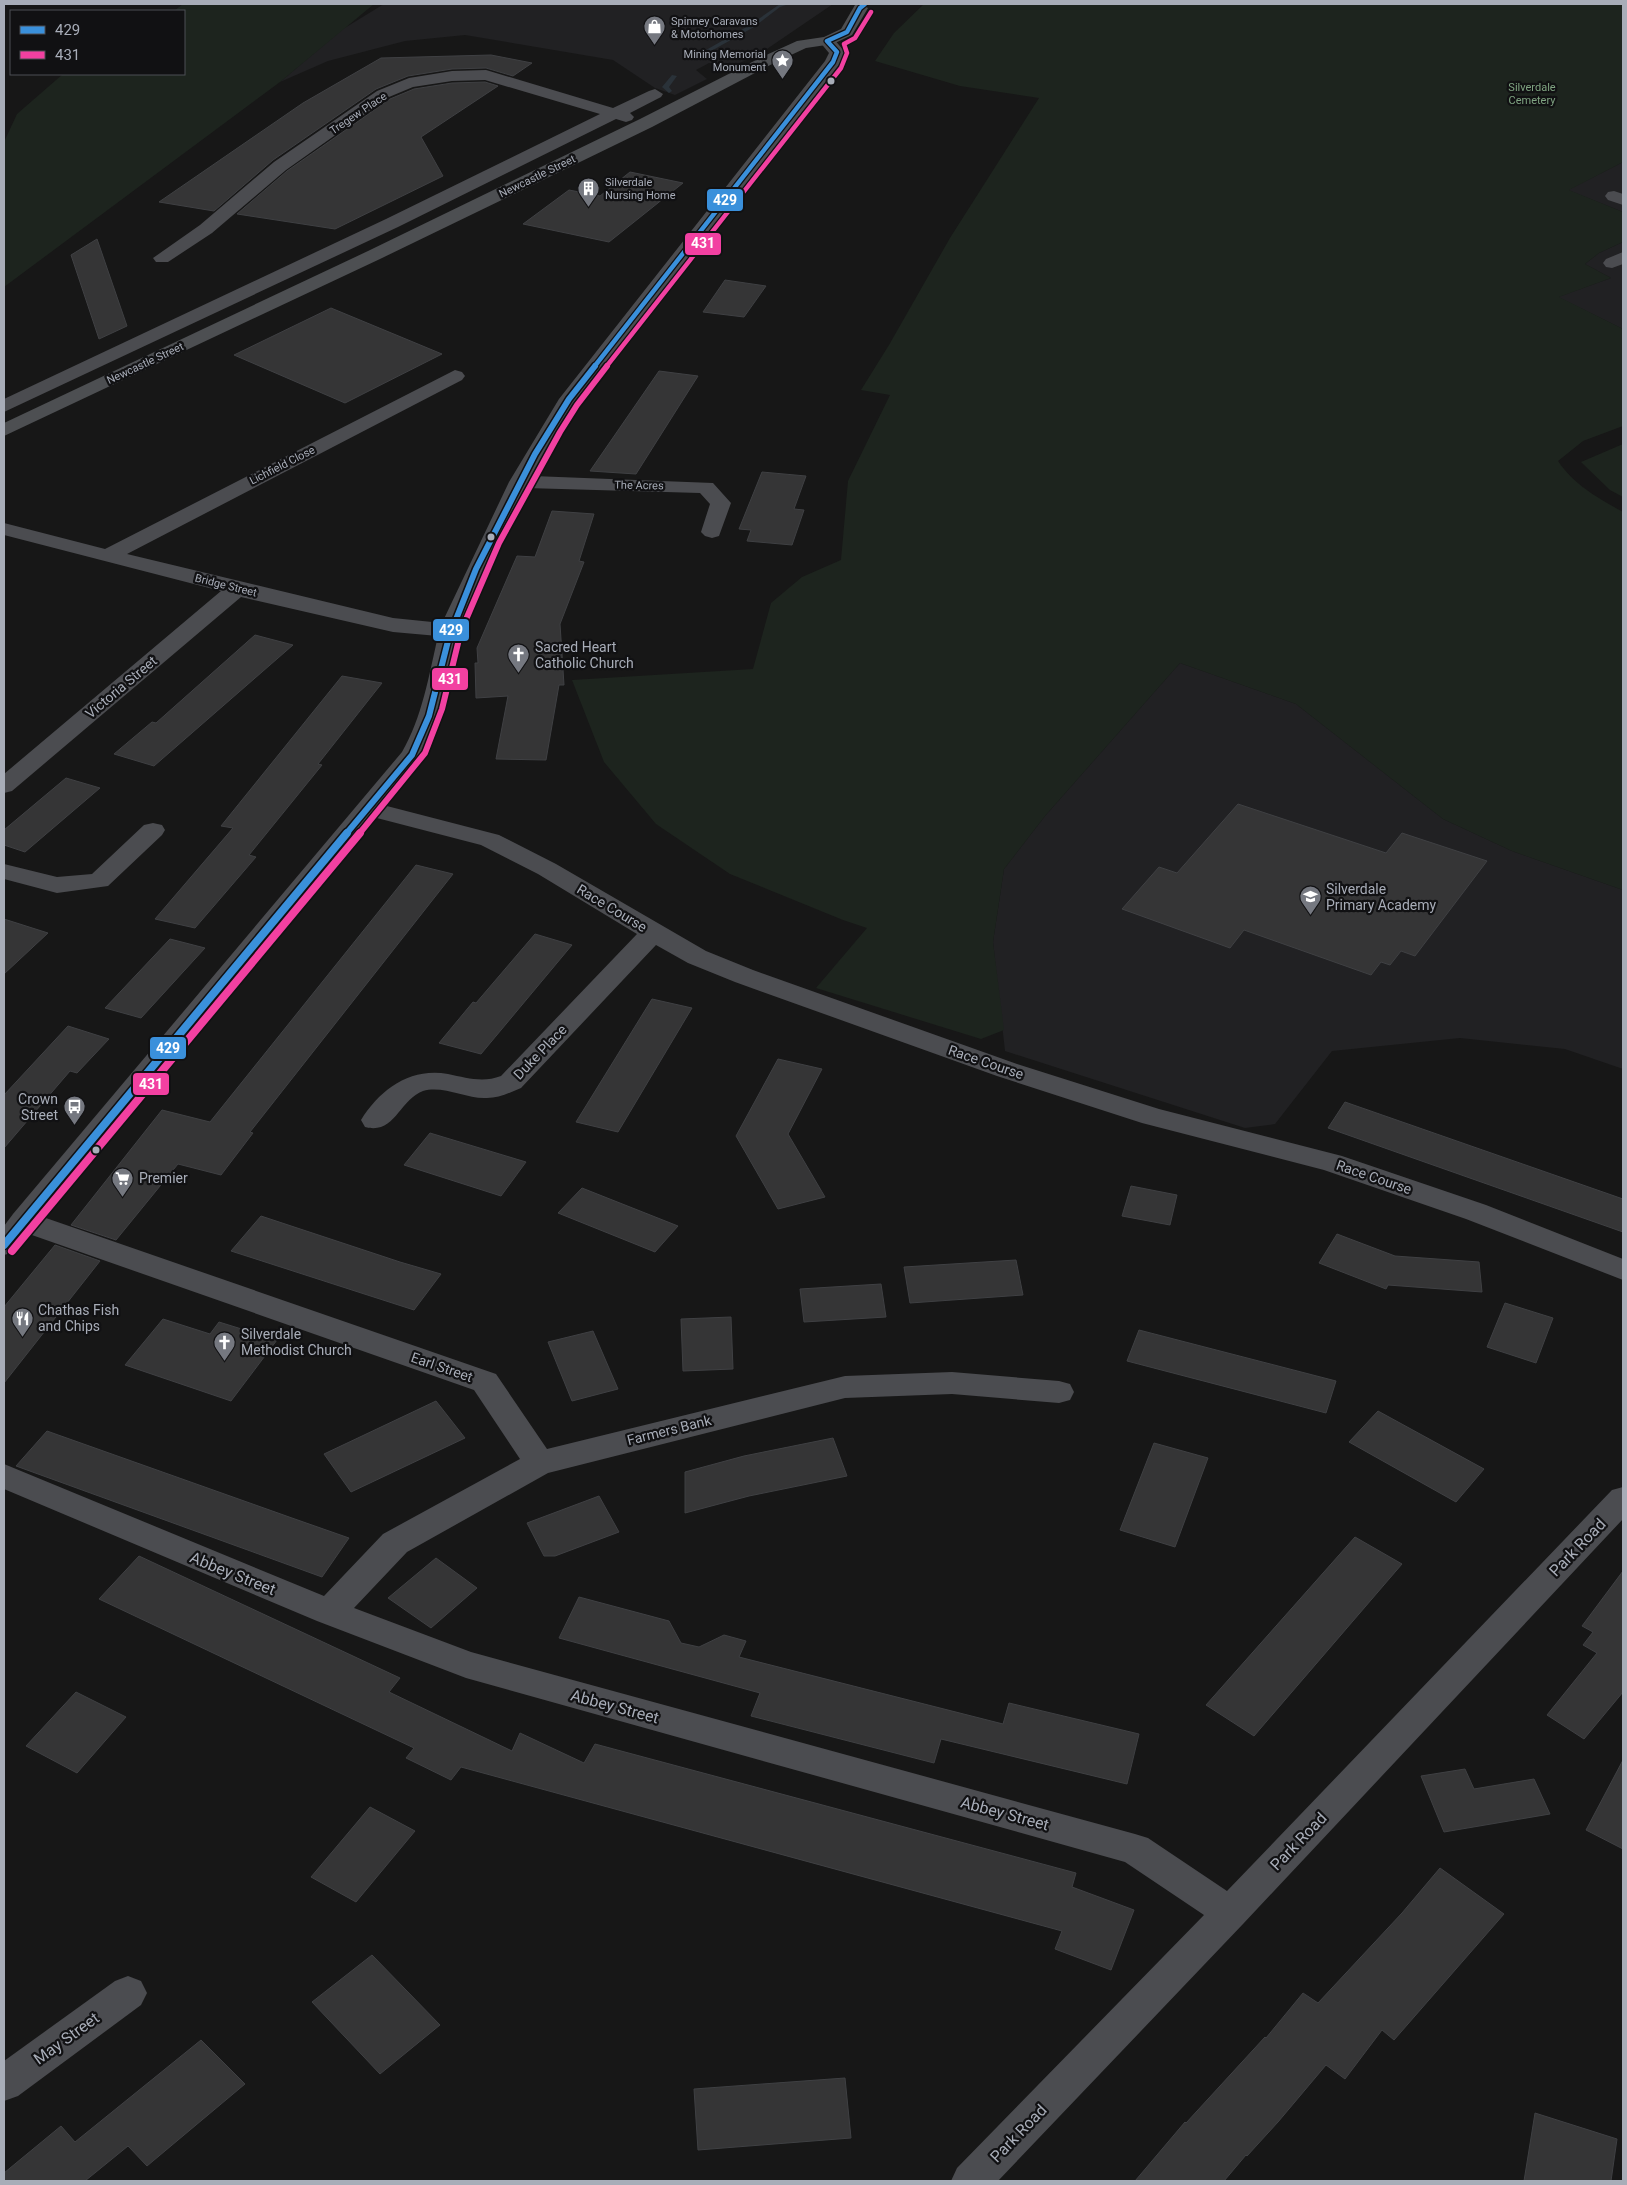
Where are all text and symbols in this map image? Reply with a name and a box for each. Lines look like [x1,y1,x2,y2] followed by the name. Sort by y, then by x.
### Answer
[10,10,185,75] legend
[643,15,667,46] shop icon: Spinney Caravans & Motorhomes
[671,15,758,41] place label: Spinney Caravans & Motorhomes
[55,21,80,39] text: 429
[55,46,80,64] text: 431
[684,48,766,74] place label: Mining Memorial Monument
[770,48,794,79] place icon: Mining Memorial Monument
[826,76,836,86] unlabelled marker
[1508,81,1556,107] park label: Silverdale Cemetery
[327,90,389,137] street label: Tregew Place
[497,152,578,201] street label: Newcastle Street
[577,176,601,207] building icon: Silverdale Nursing Home
[605,176,676,202] place label: Silverdale Nursing Home
[706,188,744,212] line badge: 429
[713,192,737,208] text: 429
[684,232,722,256] line badge: 431
[691,235,715,251] text: 431
[105,340,186,387] street label: Newcastle Street
[247,443,317,487] street label: Lichfield Close
[614,479,664,492] street label: The Acres
[486,532,496,542] unlabelled marker
[194,572,259,600] street label: Bridge Street
[432,618,470,642] line badge: 429
[439,622,463,638] text: 429
[535,639,634,671] place label: Sacred Heart Catholic Church
[507,643,531,674] church icon: Sacred Heart Catholic Church
[82,652,160,721] street label: Victoria Street
[431,667,469,691] line badge: 431
[438,671,462,687] text: 431
[574,881,650,935] street label: Race Course
[1326,881,1437,913] place label: Silverdale Primary Academy
[1298,885,1322,916] school or university icon: Silverdale Primary Academy
[510,1021,570,1083] street label: Duke Place
[149,1036,187,1060] line badge: 429
[156,1040,180,1056] text: 429
[946,1042,1026,1082] street label: Race Course
[132,1072,170,1096] line badge: 431
[139,1076,163,1092] text: 431
[18,1091,58,1123] place label: Crown Street
[62,1095,86,1126] bus stop icon: Crown Street
[91,1145,101,1155] unlabelled marker
[1334,1157,1414,1197] street label: Race Course
[111,1166,135,1197] supermarket icon: Premier
[139,1170,188,1186] place label: Premier
[38,1302,119,1334] place label: Chathas Fish and Chips
[10,1306,34,1337] restaurant icon: Chathas Fish and Chips
[241,1326,352,1358] place label: Silverdale Methodist Church
[213,1330,237,1361] church icon: Silverdale Methodist Church
[409,1349,475,1385] street label: Earl Street
[625,1412,714,1448] street label: Farmers Bank
[1545,1515,1610,1580] street label: Park Road
[187,1548,278,1599] street label: Abbey Street
[569,1686,661,1727] street label: Abbey Street
[959,1793,1051,1834] street label: Abbey Street
[1266,1809,1331,1874] street label: Park Road
[30,2008,103,2069] street label: May Street
[986,2101,1051,2166] street label: Park Road

